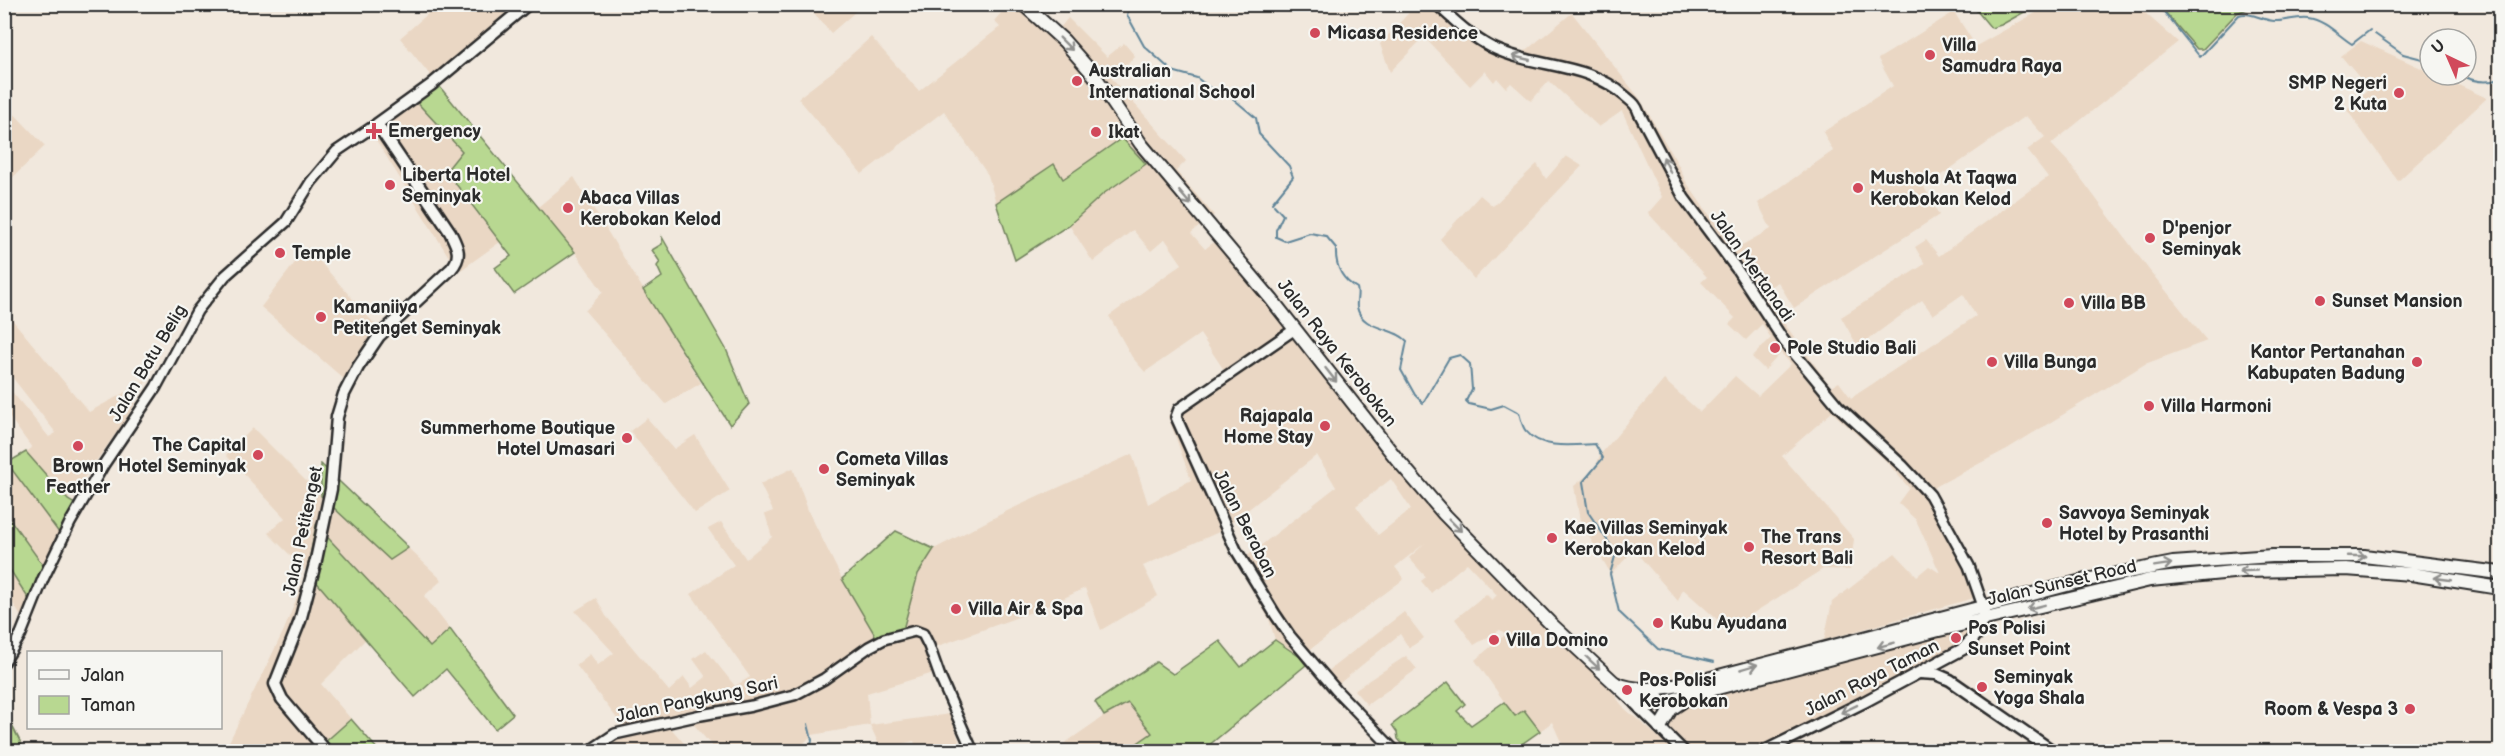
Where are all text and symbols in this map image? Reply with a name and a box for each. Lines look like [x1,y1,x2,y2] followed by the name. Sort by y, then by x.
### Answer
[1327,23,1478,44] place label: Micasa Residence
[1308,26,1322,40] marker: Micasa Residence
[2418,27,2478,87] north arrow
[1942,35,2062,77] place label: Villa Samudra Raya
[2428,36,2449,58] text: U
[1059,37,1074,52] one-way arrow
[1923,48,1937,62] marker: Villa Samudra Raya
[1512,51,1531,63] one-way arrow
[1088,61,1255,103] place label: Australian International School
[2288,73,2387,115] place label: SMP Negeri 2 Kuta
[1070,74,1084,88] marker: Australian International School
[2392,86,2406,100] marker: SMP Negeri 2 Kuta
[388,121,482,142] place label: Emergency
[365,122,383,140] marker: Emergency
[1108,122,1140,143] place label: Ikat
[1089,125,1103,139] marker: Ikat
[1660,156,1672,174] one-way arrow
[402,165,510,207] place label: Liberta Hotel Seminyak
[1870,168,2017,210] place label: Mushola At Taqwa Kerobokan Kelod
[383,178,397,192] marker: Liberta Hotel Seminyak
[1851,181,1865,195] marker: Mushola At Taqwa Kerobokan Kelod
[579,188,721,230] place label: Abaca Villas Kerobokan Kelod
[1179,190,1192,206] one-way arrow
[561,201,575,215] marker: Abaca Villas Kerobokan Kelod
[1706,206,1798,326] street label: Jalan Mertanadi
[2162,218,2241,260] place label: D'penjor Seminyak
[2143,231,2157,245] marker: D'penjor Seminyak
[292,243,351,264] place label: Temple
[273,246,287,260] marker: Temple
[1273,275,1401,431] street label: Jalan Raya Kerobokan
[2332,291,2463,312] place label: Sunset Mansion
[2081,293,2146,314] place label: Villa BB
[2313,294,2327,308] marker: Sunset Mansion
[2062,296,2076,310] marker: Villa BB
[333,297,501,339] place label: Kamaniiya Petitenget Seminyak
[105,301,191,425] street label: Jalan Batu Belig
[314,310,328,324] marker: Kamaniiya Petitenget Seminyak
[1787,338,1916,359] place label: Pole Studio Bali
[1768,341,1782,355] marker: Pole Studio Bali
[2247,342,2405,384] place label: Kantor Pertanahan Kabupaten Badung
[2004,352,2097,373] place label: Villa Bunga
[1985,355,1999,369] marker: Villa Bunga
[2410,355,2424,369] marker: Kantor Pertanahan Kabupaten Badung
[1324,367,1337,383] one-way arrow
[2161,396,2271,417] place label: Villa Harmoni
[2142,399,2156,413] marker: Villa Harmoni
[1224,406,1314,448] place label: Rajapala Home Stay
[421,418,615,460] place label: Summerhome Boutique Hotel Umasari
[1318,419,1332,433] marker: Rajapala Home Stay
[620,431,634,445] marker: Summerhome Boutique Hotel Umasari
[118,435,247,477] place label: The Capital Hotel Seminyak
[71,439,85,453] marker: Brown Feather
[251,448,265,462] marker: The Capital Hotel Seminyak
[836,449,948,491] place label: Cometa Villas Seminyak
[46,456,111,498] place label: Brown Feather
[817,462,831,476] marker: Cometa Villas Seminyak
[279,464,327,598] street label: Jalan Petitenget
[1209,467,1281,581] street label: Jalan Beraban
[2059,503,2210,545] place label: Savvoya Seminyak Hotel by Prasanthi
[2040,516,2054,530] marker: Savvoya Seminyak Hotel by Prasanthi
[1448,518,1463,532] one-way arrow
[1564,518,1728,560] place label: Kae Villas Seminyak Kerobokan Kelod
[1761,527,1853,569] place label: The Trans Resort Bali
[1545,531,1559,545] marker: Kae Villas Seminyak Kerobokan Kelod
[1742,540,1756,554] marker: The Trans Resort Bali
[2347,551,2367,562] one-way arrow
[1985,556,2139,610] street label: Jalan Sunset Road
[2152,559,2172,570] one-way arrow
[2239,566,2259,577] one-way arrow
[2433,573,2453,584] one-way arrow
[968,599,1083,620] place label: Villa Air & Spa
[2027,601,2046,613] one-way arrow
[949,602,963,616] marker: Villa Air & Spa
[1670,613,1787,634] place label: Kubu Ayudana
[1651,616,1665,630] marker: Kubu Ayudana
[1968,618,2070,660] place label: Pos Polisi Sunset Point
[1506,630,1608,651] place label: Villa Domino
[1949,631,1963,645] marker: Pos Polisi Sunset Point
[1487,633,1501,647] marker: Villa Domino
[1801,635,1943,721] street label: Jalan Raya Taman
[1876,640,1895,652] one-way arrow
[27,651,222,729] legend
[1585,656,1600,670] one-way arrow
[1739,661,1758,672] one-way arrow
[81,665,124,686] text: Jalan
[1994,667,2085,709] place label: Seminyak Yoga Shala
[1639,670,1728,712] place label: Pos Polisi Kerobokan
[614,673,780,727] street label: Jalan Pangkung Sari
[1975,680,1989,694] marker: Seminyak Yoga Shala
[1620,683,1634,697] marker: Pos Polisi Kerobokan
[81,695,135,716] text: Taman
[2264,699,2398,720] place label: Room & Vespa 3
[2403,702,2417,716] marker: Room & Vespa 3
[1840,704,1858,716] one-way arrow

